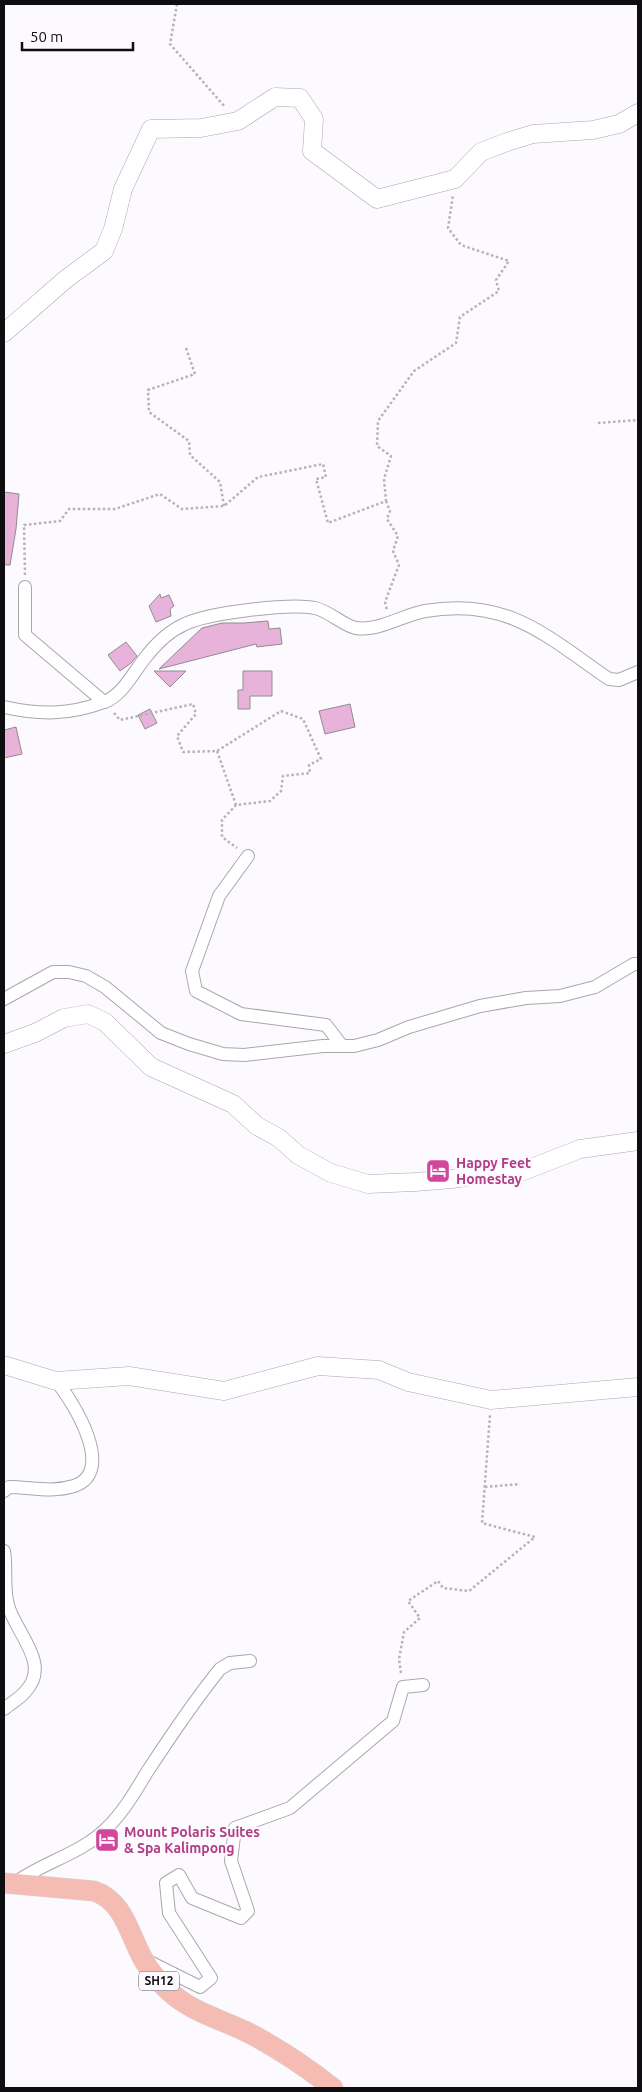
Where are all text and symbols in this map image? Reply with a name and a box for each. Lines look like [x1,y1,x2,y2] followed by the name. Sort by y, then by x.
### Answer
[22,20,134,52] scale bar
[30,28,63,45] text: 50 m
[456,1155,531,1187] place label: Happy Feet Homestay
[425,1158,451,1184] hotel icon: Happy Feet Homestay
[124,1824,260,1856] place label: Mount Polaris Suites & Spa Kalimpong
[94,1827,120,1853] hotel icon: Mount Polaris Suites & Spa Kalimpong
[139,1972,179,1990] road number: SH12

